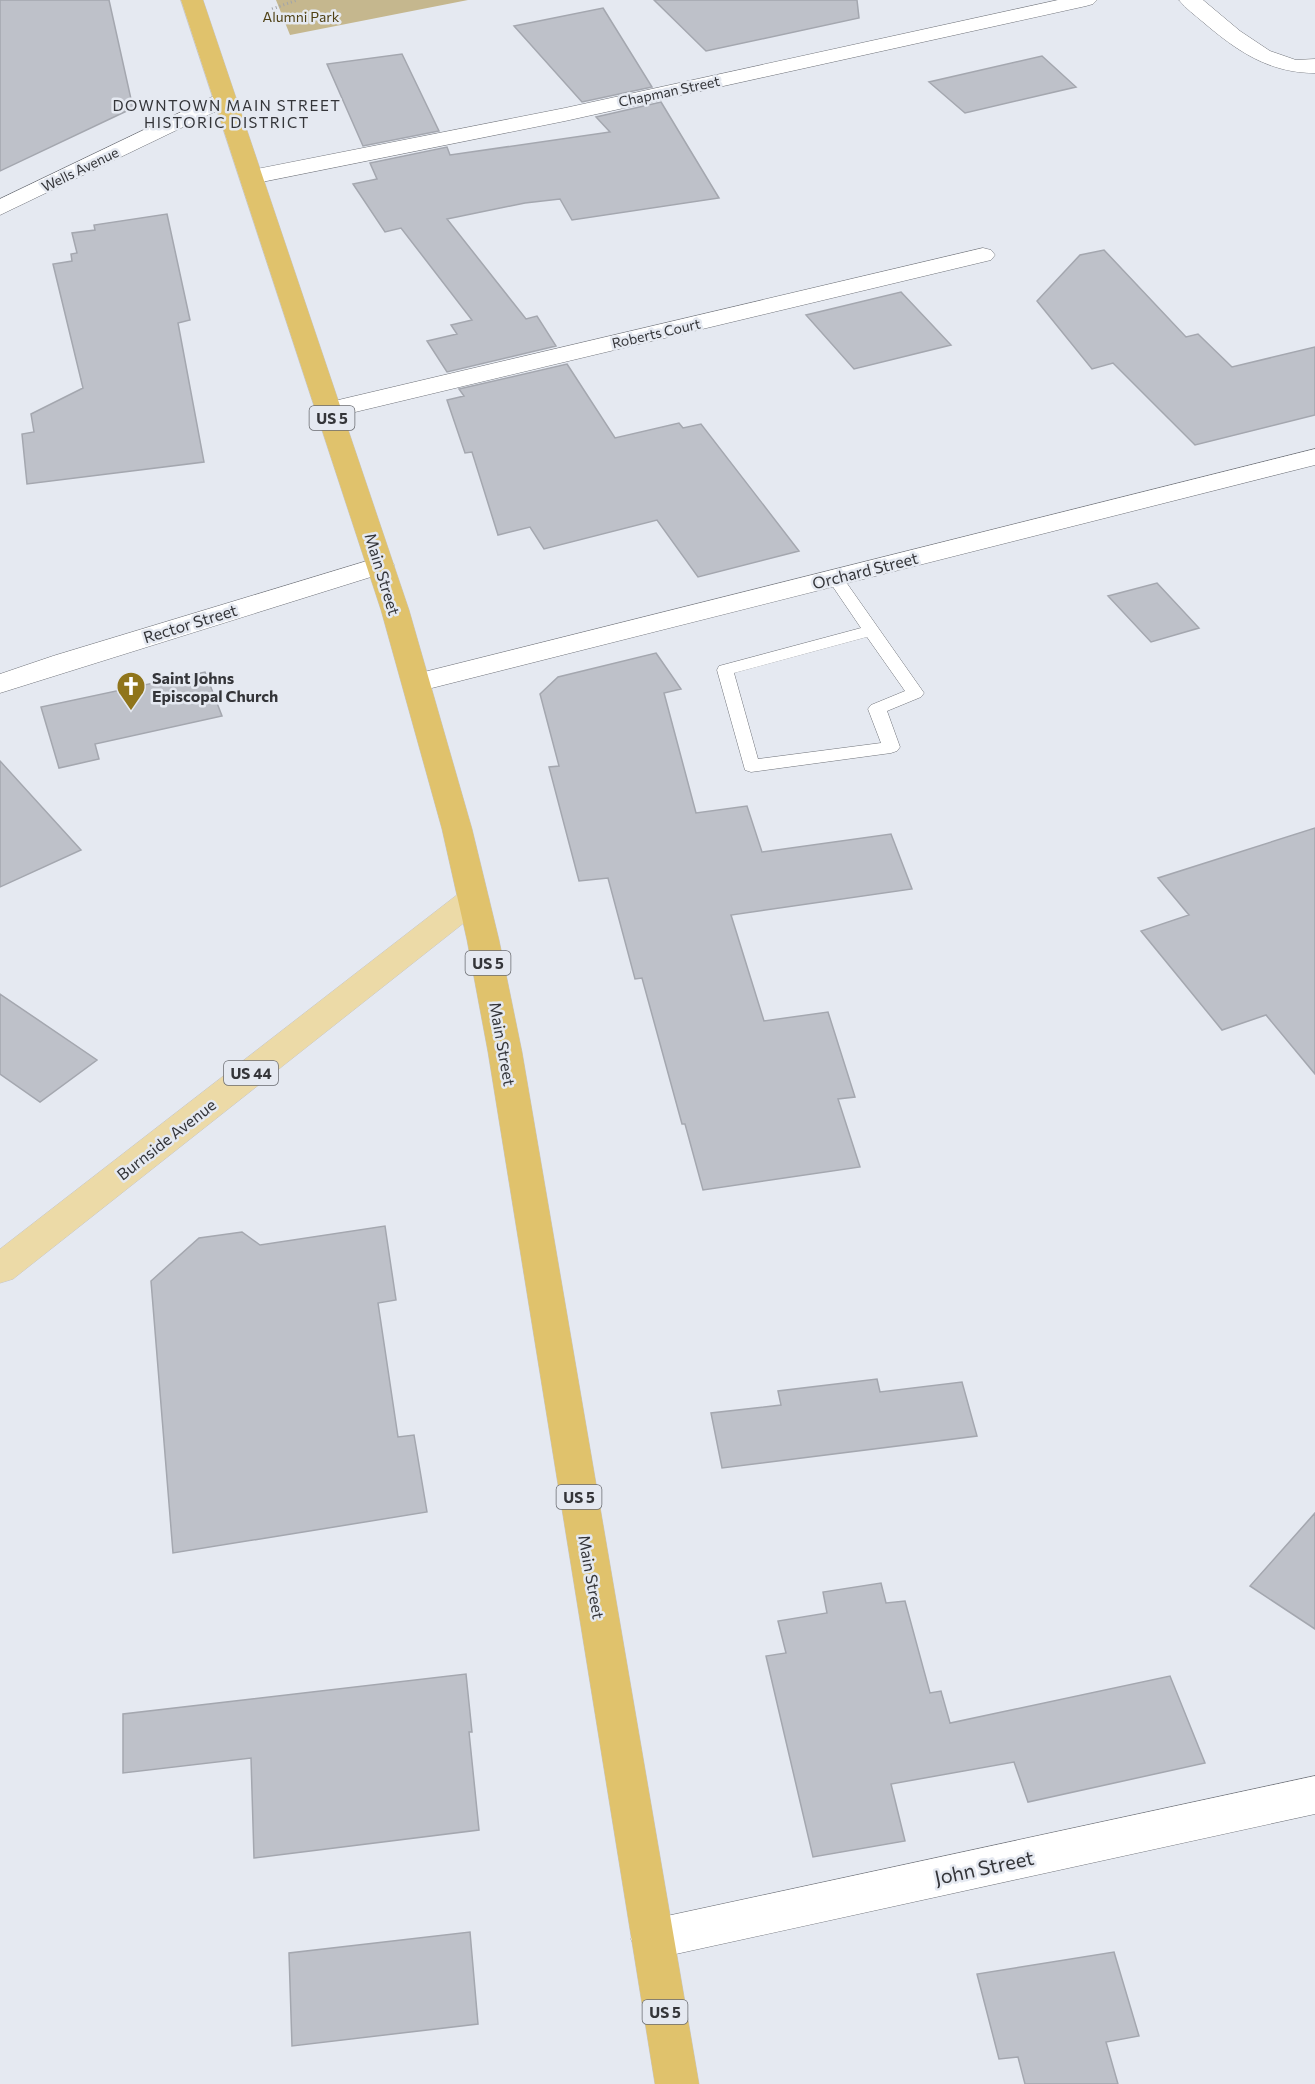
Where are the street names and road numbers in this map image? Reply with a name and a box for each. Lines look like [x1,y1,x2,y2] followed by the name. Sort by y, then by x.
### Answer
[617,72,721,110] street label: Chapman Street
[39,143,121,195] street label: Wells Avenue
[610,314,702,351] street label: Roberts Court
[310,406,354,430] road number: US 5
[361,531,405,618] street label: Main Street
[810,548,920,592] street label: Orchard Street
[141,600,240,646] street label: Rector Street
[466,951,510,975] road number: US 5
[486,1000,520,1088] street label: Main Street
[224,1061,278,1085] road number: US 44
[113,1094,219,1184] street label: Burnside Avenue
[556,1485,602,1509] road number: US 5
[575,1533,609,1621] street label: Main Street
[932,1845,1036,1889] street label: John Street
[642,2000,688,2024] road number: US 5

